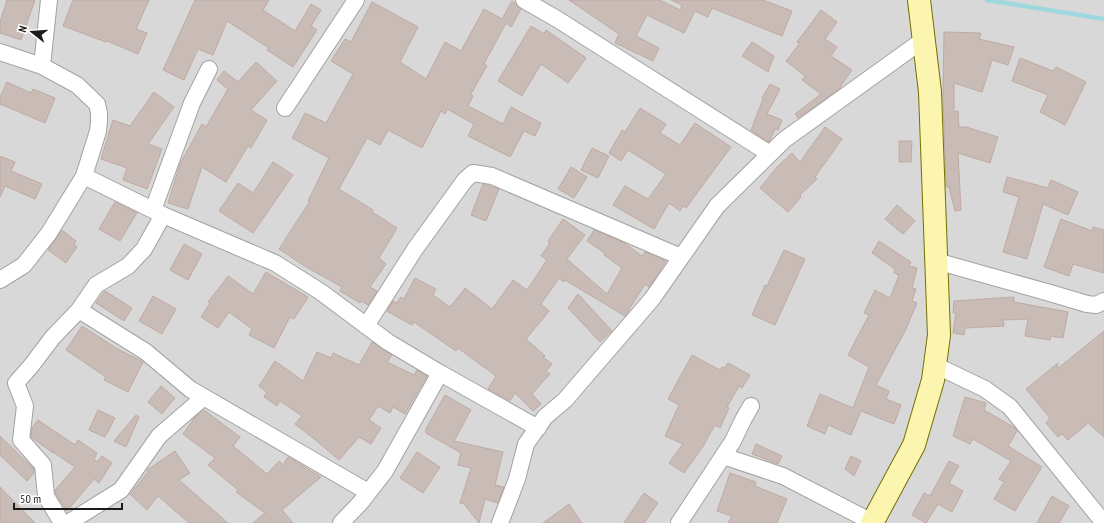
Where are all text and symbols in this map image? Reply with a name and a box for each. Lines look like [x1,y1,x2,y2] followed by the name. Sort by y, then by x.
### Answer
[12,12,52,52] north arrow
[15,24,30,34] text: N
[14,485,122,511] scale bar
[20,491,41,506] text: 50 m

